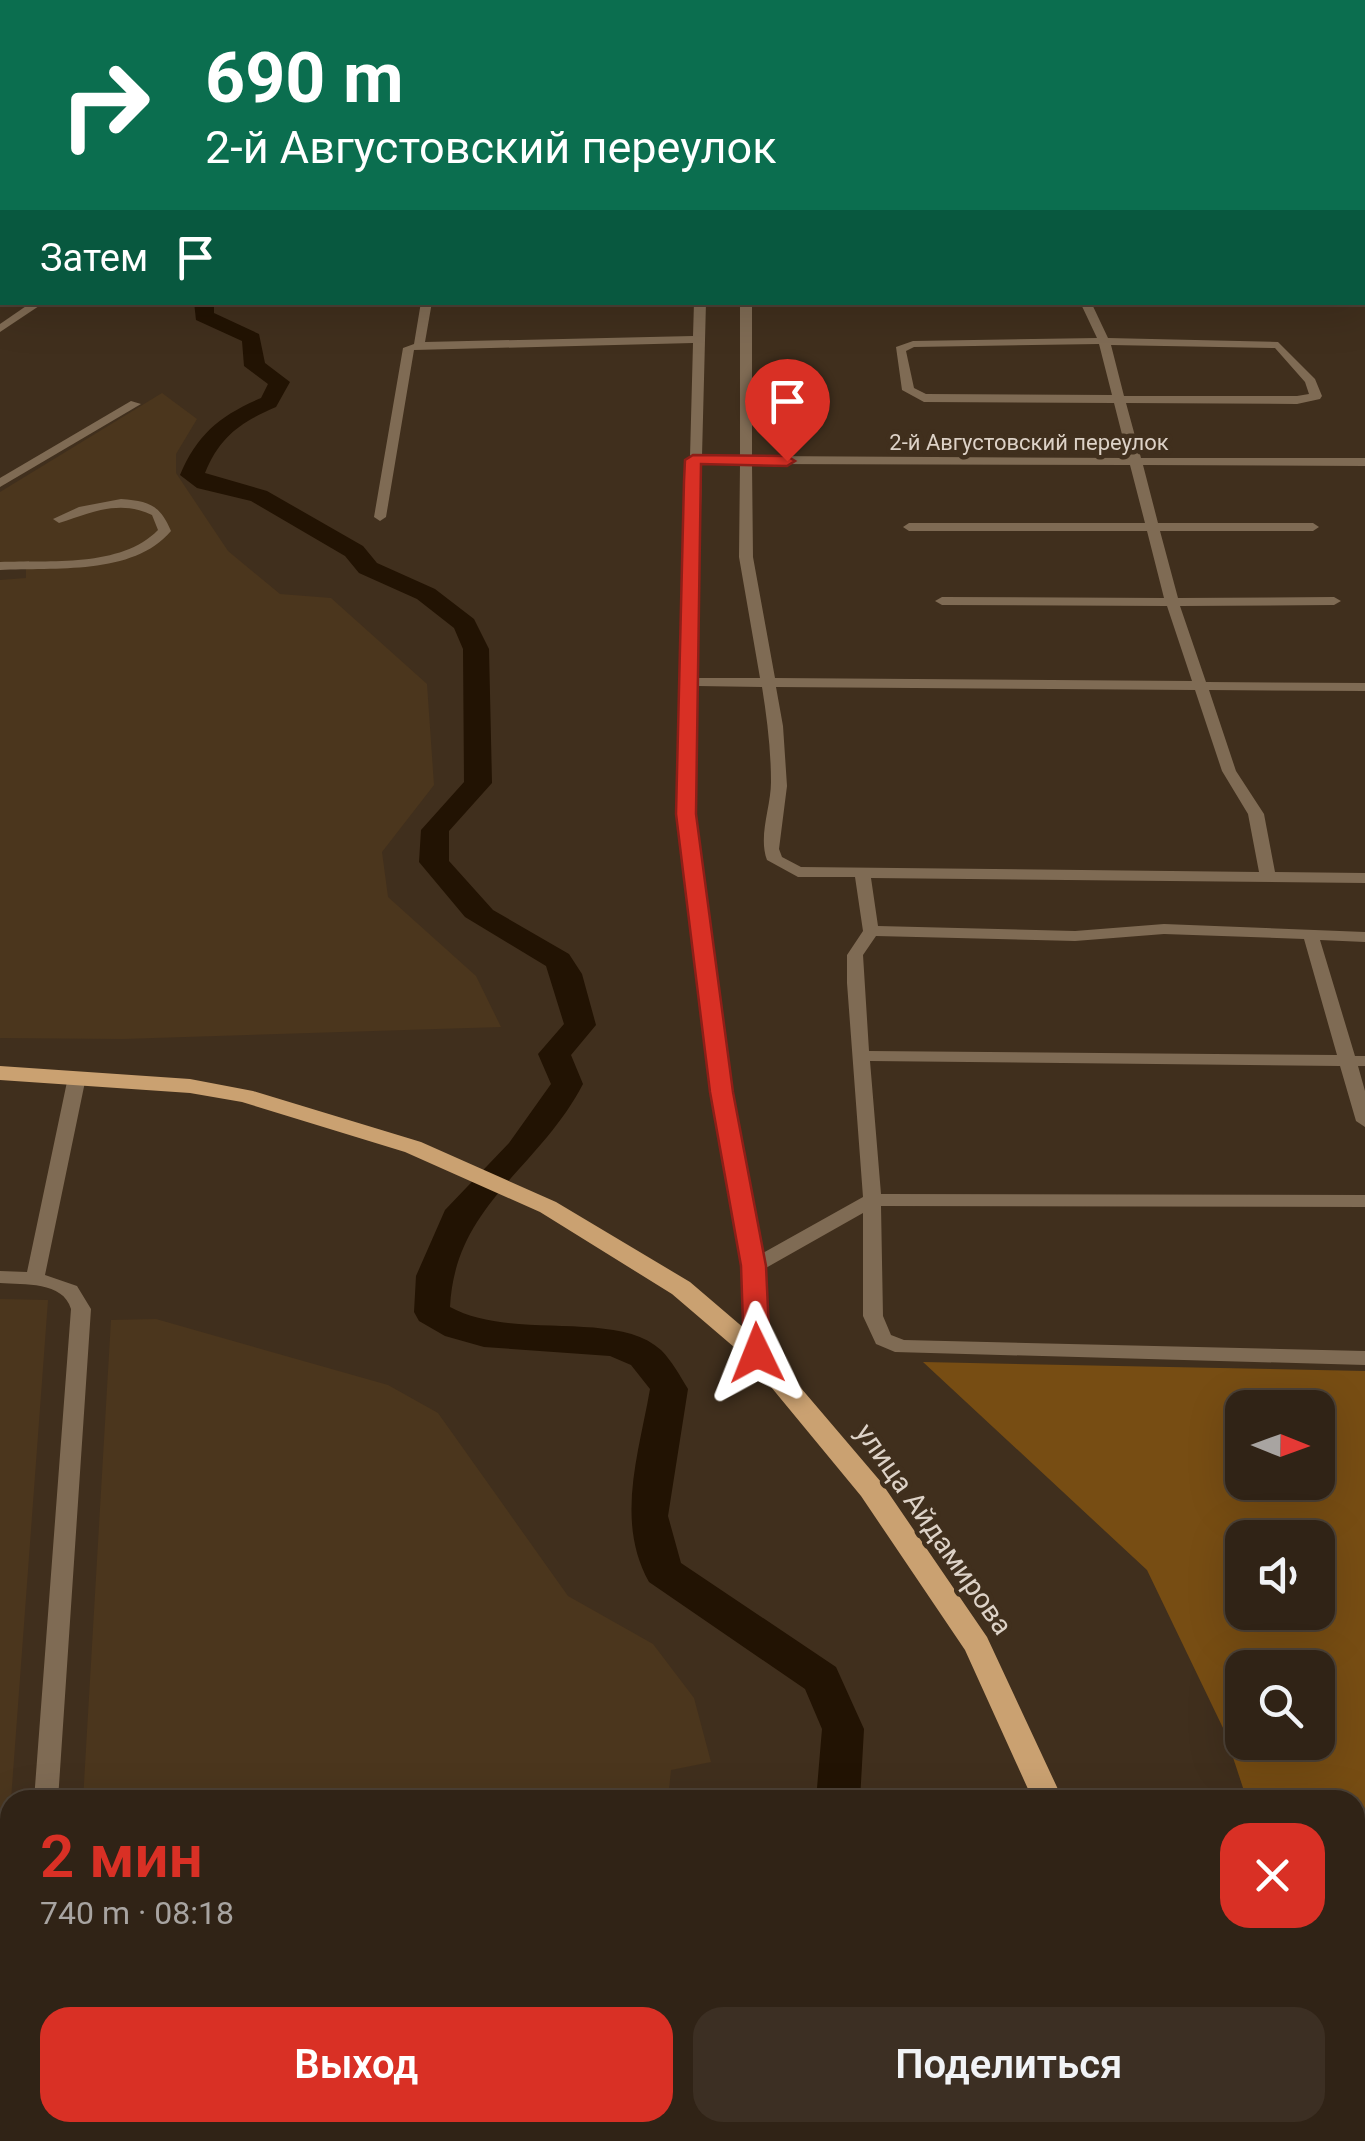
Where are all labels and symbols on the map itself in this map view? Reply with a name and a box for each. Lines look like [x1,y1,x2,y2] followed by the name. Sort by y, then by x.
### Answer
[745,359,830,462] pin
[889,430,1169,455] street label: 2-й Августовский переулок
[705,1301,809,1405] position arrow
[1225,1390,1335,1500] north arrow
[849,1417,1019,1641] street label: улица Айдамирова

